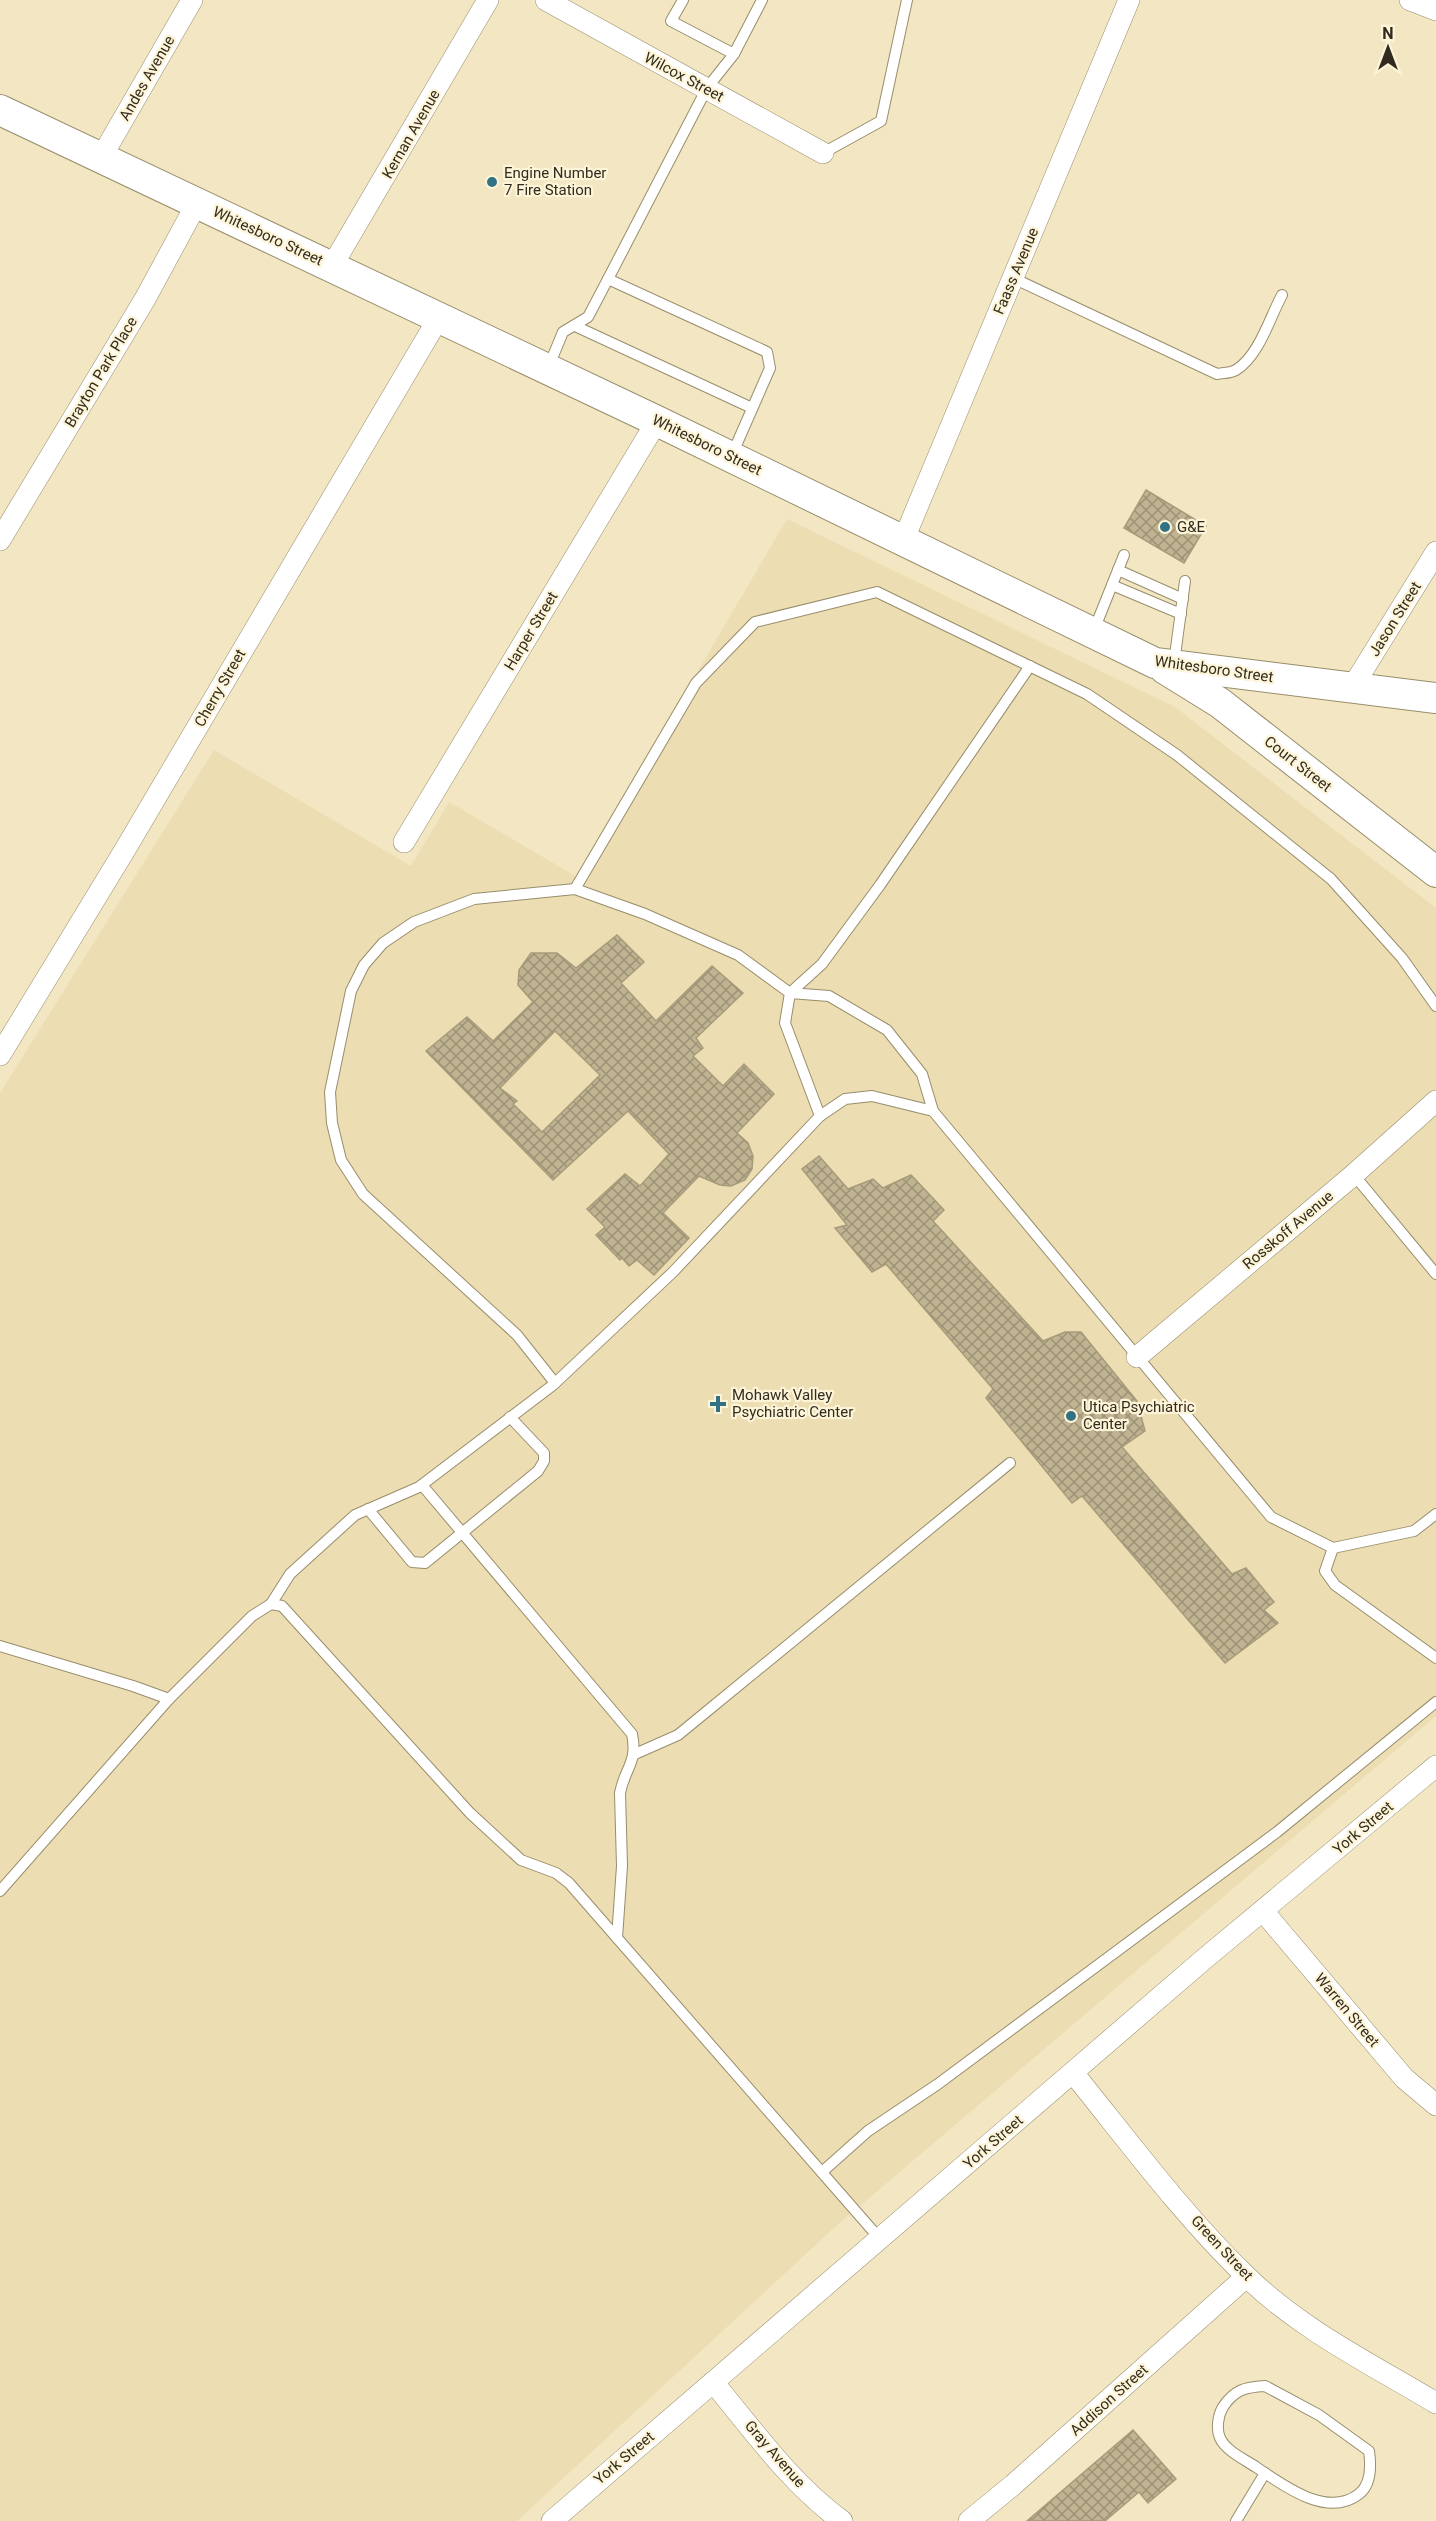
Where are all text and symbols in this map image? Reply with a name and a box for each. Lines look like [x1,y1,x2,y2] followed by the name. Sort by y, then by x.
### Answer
[1358,18,1418,78] north arrow
[1382,24,1394,43] text: N
[115,32,179,124] street label: Andes Avenue
[641,48,727,106] street label: Wilcox Street
[378,86,444,182] street label: Kernan Avenue
[504,164,606,199] place label: Engine Number 7 Fire Station
[485,175,499,189] marker: Engine Number 7 Fire Station
[210,203,326,269] street label: Whitesboro Street
[990,225,1042,317] street label: Faass Avenue
[61,313,141,430] street label: Brayton Park Place
[649,411,765,479] street label: Whitesboro Street
[1177,518,1206,536] place label: G&E
[1158,520,1172,534] marker: G&E
[1365,578,1425,660] street label: Jason Street
[500,588,562,674] street label: Harper Street
[191,646,250,730] street label: Cherry Street
[1154,652,1275,686] street label: Whitesboro Street
[1261,732,1335,796] street label: Court Street
[1239,1187,1337,1273] street label: Rosskoff Avenue
[732,1386,853,1421] place label: Mohawk Valley Psychiatric Center
[709,1395,727,1413] marker: Mohawk Valley Psychiatric Center
[1083,1398,1195,1433] place label: Utica Psychiatric Center
[1064,1409,1078,1423] marker: Utica Psychiatric Center
[1329,1798,1397,1858] street label: York Street
[1311,1969,1383,2051] street label: Warren Street
[960,2111,1027,2173] street label: York Street
[1187,2212,1257,2284] street label: Green Street
[1066,2360,1152,2440] street label: Addison Street
[741,2417,809,2491] street label: Gray Avenue
[590,2428,658,2488] street label: York Street

